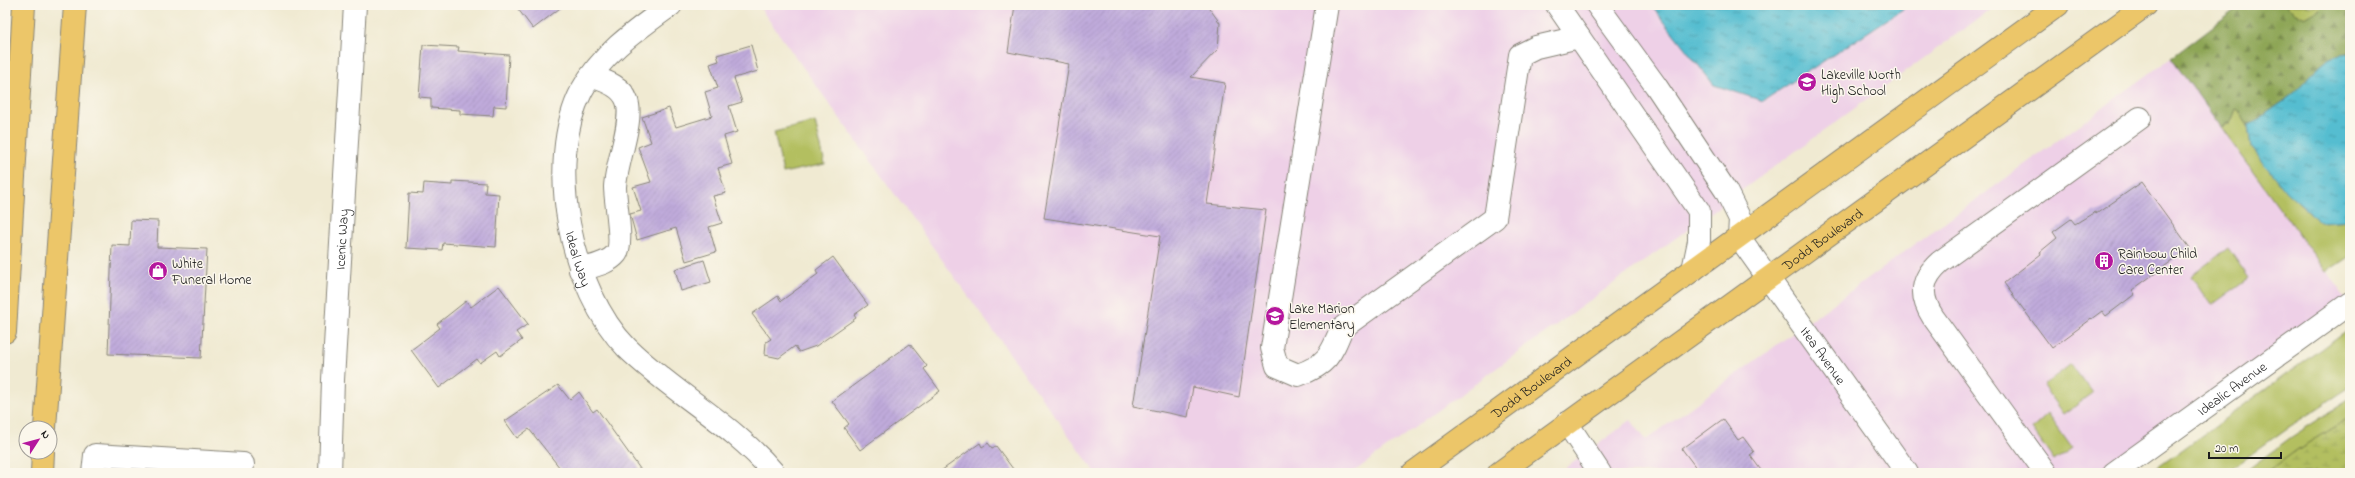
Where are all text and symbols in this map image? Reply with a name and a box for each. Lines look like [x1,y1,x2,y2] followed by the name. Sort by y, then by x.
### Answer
[1821,65,1901,103] place label: Lakeville North High School
[1796,71,1818,93] school or university icon: Lakeville North High School
[1778,204,1868,277] street label: Dodd Boulevard
[330,208,356,271] street label: Icenic Way
[559,229,596,291] street label: Ideal Way
[2118,244,2197,281] place label: Rainbow Child Care Center
[2093,250,2115,272] building icon: Rainbow Child Care Center
[171,254,252,291] place label: White Funeral Home
[147,260,169,282] shop icon: White Funeral Home
[1289,299,1355,337] place label: Lake Marion Elementary
[1264,305,1286,327] school or university icon: Lake Marion Elementary
[1794,323,1850,390] street label: Itea Avenue
[1486,352,1577,426] street label: Dodd Boulevard
[2193,357,2272,422] street label: Idealic Avenue
[18,420,58,460] north arrow
[37,427,54,442] text: N
[2209,434,2281,460] scale bar
[2215,440,2238,458] text: 20 m

